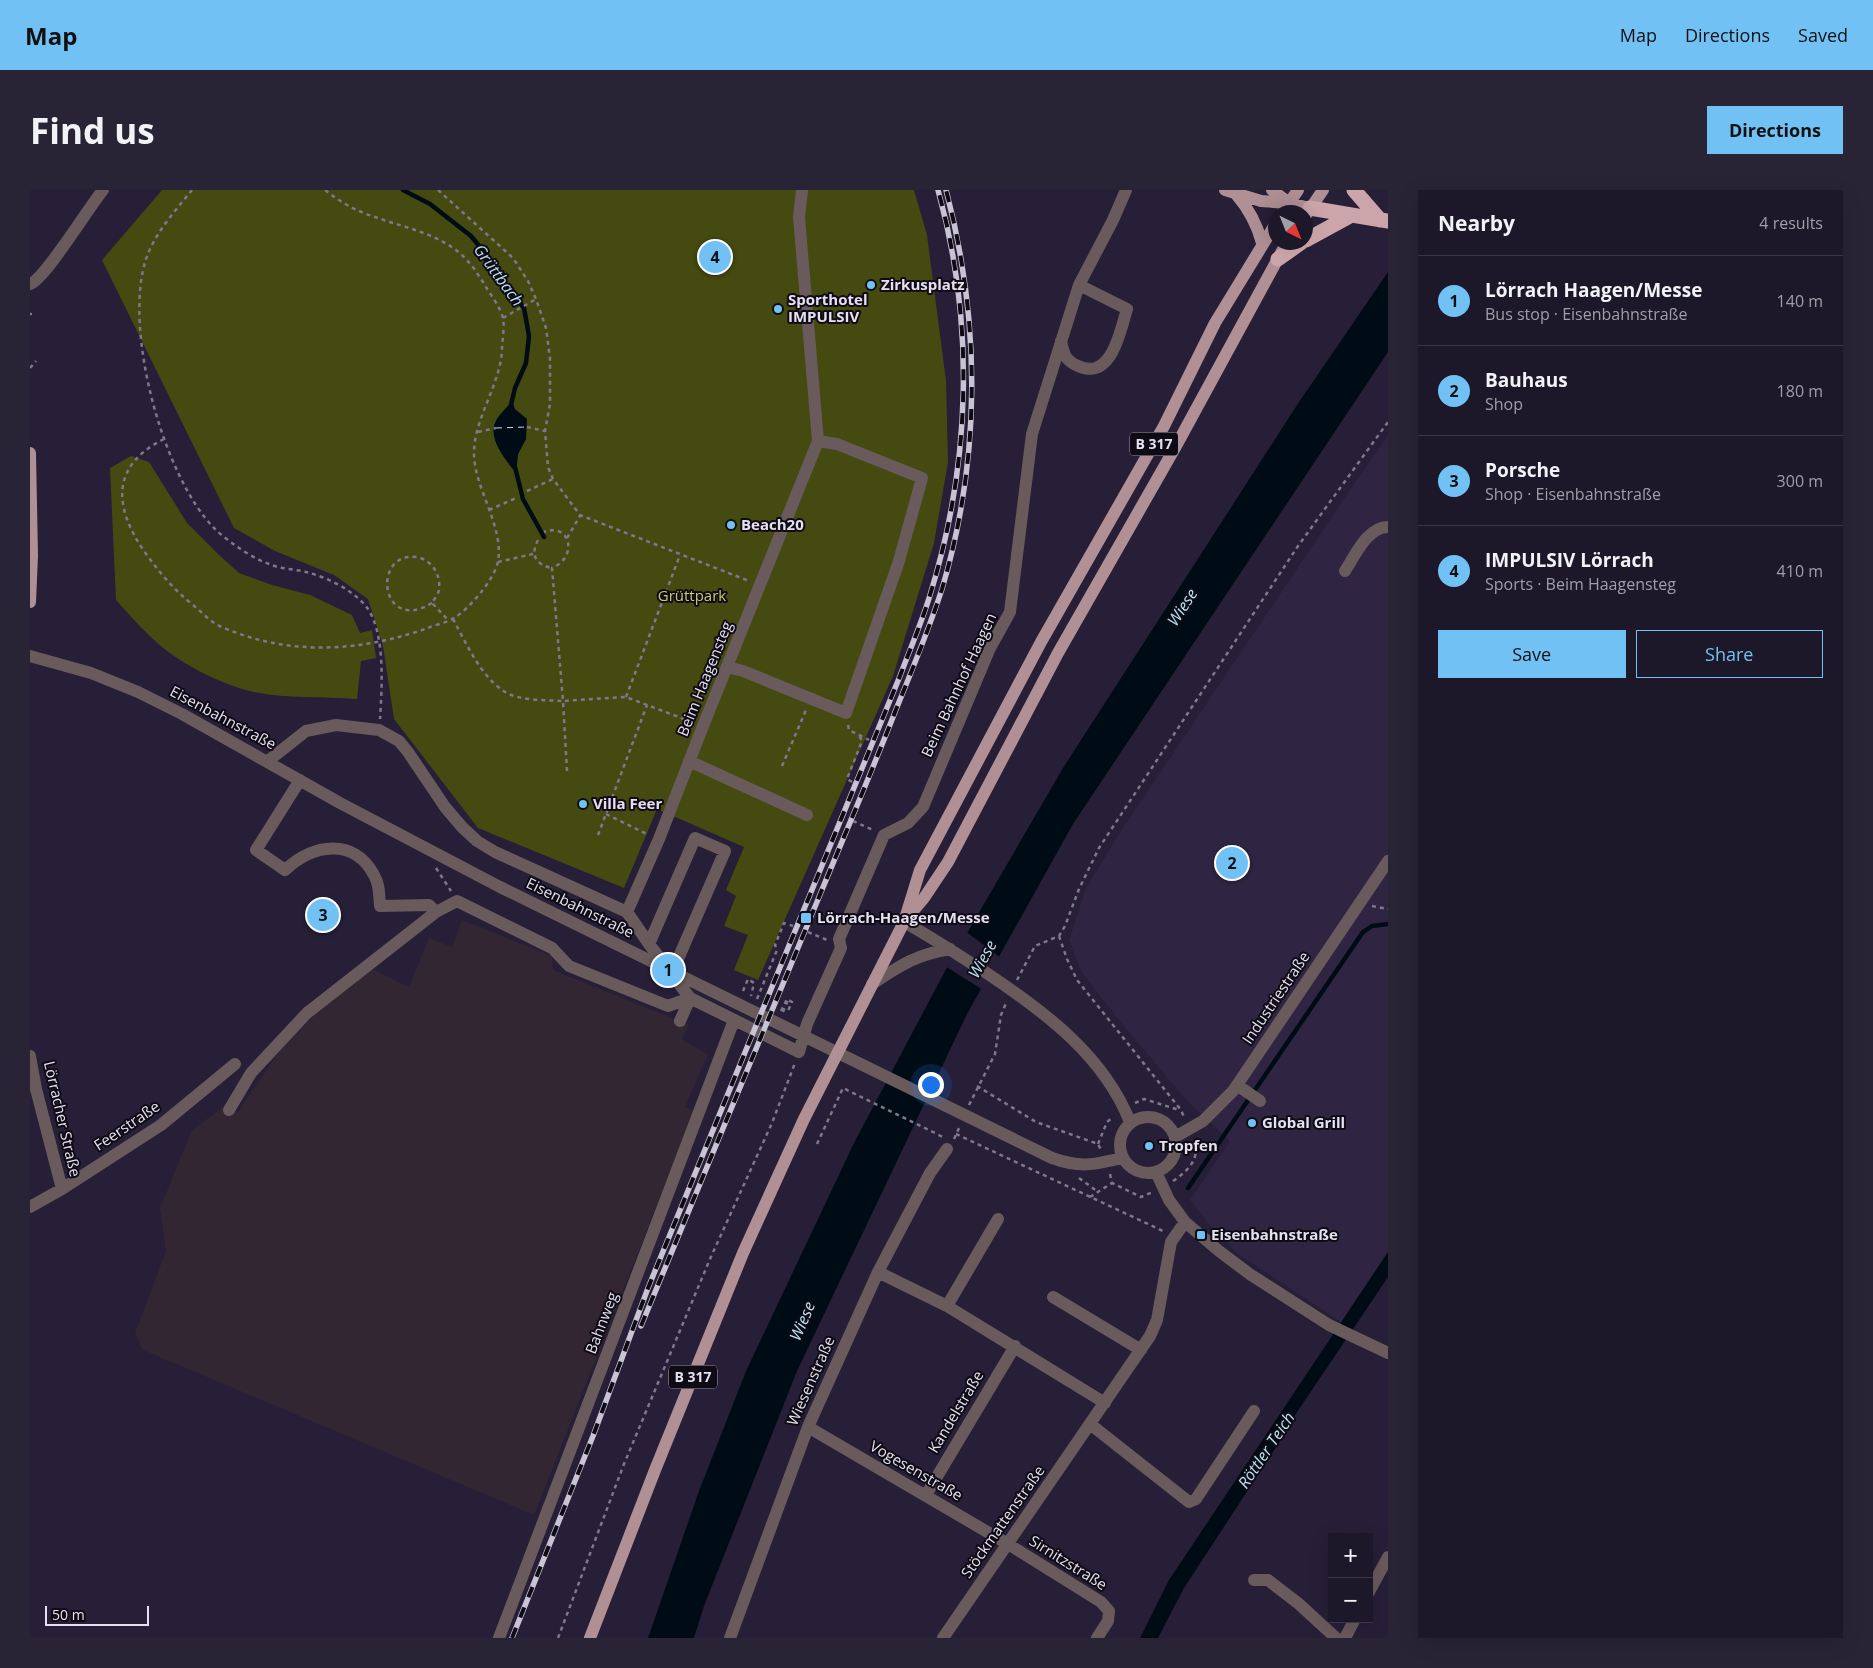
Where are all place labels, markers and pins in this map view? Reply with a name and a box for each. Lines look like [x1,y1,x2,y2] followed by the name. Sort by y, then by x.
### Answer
[699,238,731,276] pin: 4
[881,274,965,294] place label: Zirkusplatz
[865,279,877,291] marker: Zirkusplatz
[788,289,867,326] place label: Sporthotel IMPULSIV
[772,303,784,315] marker: Sporthotel IMPULSIV
[741,514,804,534] place label: Beach20
[725,519,737,531] marker: Beach20
[593,793,662,813] place label: Villa Feer
[577,798,589,810] marker: Villa Feer
[1216,844,1248,882] pin: 2
[307,896,339,934] pin: 3
[817,907,990,927] place label: Lörrach-Haagen/Messe
[799,911,813,925] marker: Lörrach-Haagen/Messe
[652,951,684,989] pin: 1
[1262,1112,1345,1132] place label: Global Grill
[1246,1117,1258,1129] marker: Global Grill
[1159,1135,1218,1155] place label: Tropfen
[1143,1140,1155,1152] marker: Tropfen
[1211,1224,1338,1244] place label: Eisenbahnstraße
[1195,1229,1207,1241] marker: Eisenbahnstraße

